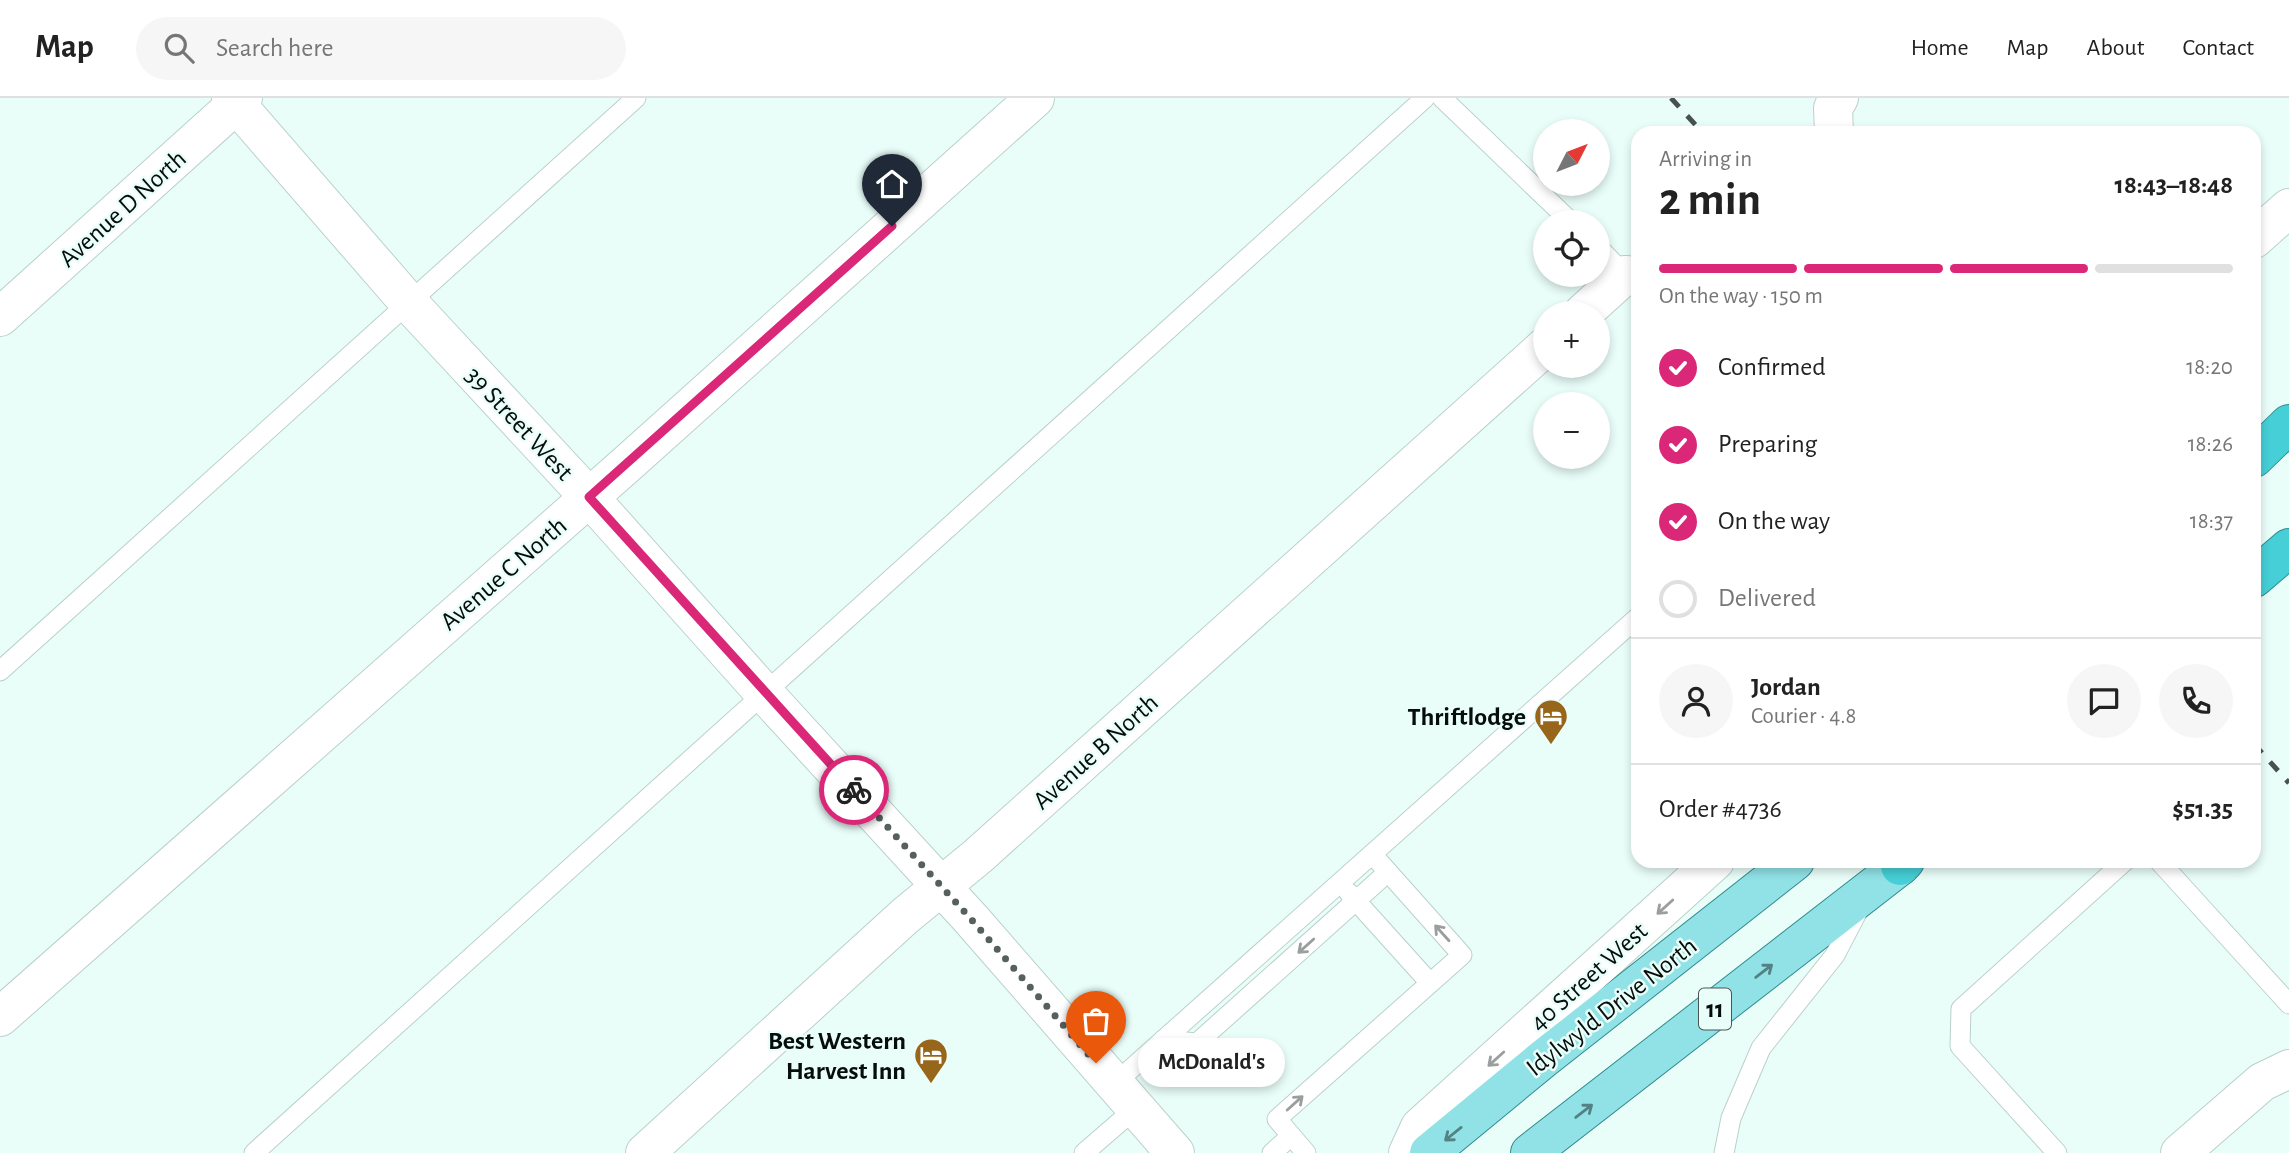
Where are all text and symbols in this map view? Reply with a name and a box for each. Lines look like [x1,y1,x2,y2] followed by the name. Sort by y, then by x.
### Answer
[136,17,626,80] search box
[160,29,198,67] icon: search
[35,31,94,64] text: Map
[216,35,334,61] text: Search here
[1911,36,1969,60] text: Home
[2007,36,2049,60] text: Map
[2087,36,2144,60] text: About
[2182,36,2254,60] text: Contact
[1533,119,1610,196] north arrow
[1533,119,1610,469] map controls
[54,145,191,272] street label: Avenue D North
[1659,148,1752,171] text: Arriving in
[862,154,922,226] pin
[873,165,911,203] icon: home
[2115,172,2233,198] text: 18:43–18:48
[1659,177,1761,223] text: 2 min
[1533,210,1610,287] button: locate
[1659,285,1823,308] text: On the way · 150 m
[1533,301,1610,378] button: +
[1659,349,1697,387] icon: check
[1718,354,1826,380] text: Confirmed
[2186,356,2233,379] text: 18:20
[460,362,578,485] street label: 39 Street West
[1533,392,1610,469] button: −
[1659,426,1697,464] icon: check
[1718,431,1817,457] text: Preparing
[2188,433,2233,456] text: 18:26
[1659,503,1697,541] icon: check
[1718,508,1830,534] text: On the way
[2190,510,2233,533] text: 18:37
[436,512,572,635] street label: Avenue C North
[1718,585,1816,611] text: Delivered
[1659,664,1733,738] button: person
[2067,664,2141,738] button: chat
[2159,664,2233,738] button: phone
[1751,674,1821,700] text: Jordan
[1028,689,1163,814] street label: Avenue B North
[1532,697,1570,746] hotel icon: Thriftlodge
[1407,704,1526,730] place label: Thriftlodge
[1751,705,1856,728] text: Courier · 4.8
[819,755,889,825] courier
[835,771,873,809] icon: bike
[1659,796,1782,822] text: Order #4736
[2172,796,2233,822] text: $51.35
[1656,899,1674,915] one-way arrow
[1525,918,1652,1036] street label: 40 Street West
[1434,925,1451,942] one-way arrow
[1521,932,1702,1081] street label: Idylwyld Drive North
[1297,938,1315,954] one-way arrow
[1754,964,1772,979] one-way arrow
[1699,988,1731,1029] road number: 11
[1066,991,1126,1063] pin
[1077,1002,1115,1040] icon: bag
[768,1028,906,1084] place label: Best Western Harvest Inn
[912,1036,950,1085] hotel icon: Best Western Harvest Inn
[1138,1038,1285,1088] callout: McDonald's
[1158,1051,1265,1074] text: McDonald's
[1487,1051,1505,1067] one-way arrow
[1286,1095,1304,1111] one-way arrow
[1575,1104,1593,1119] one-way arrow
[1444,1126,1462,1141] one-way arrow

